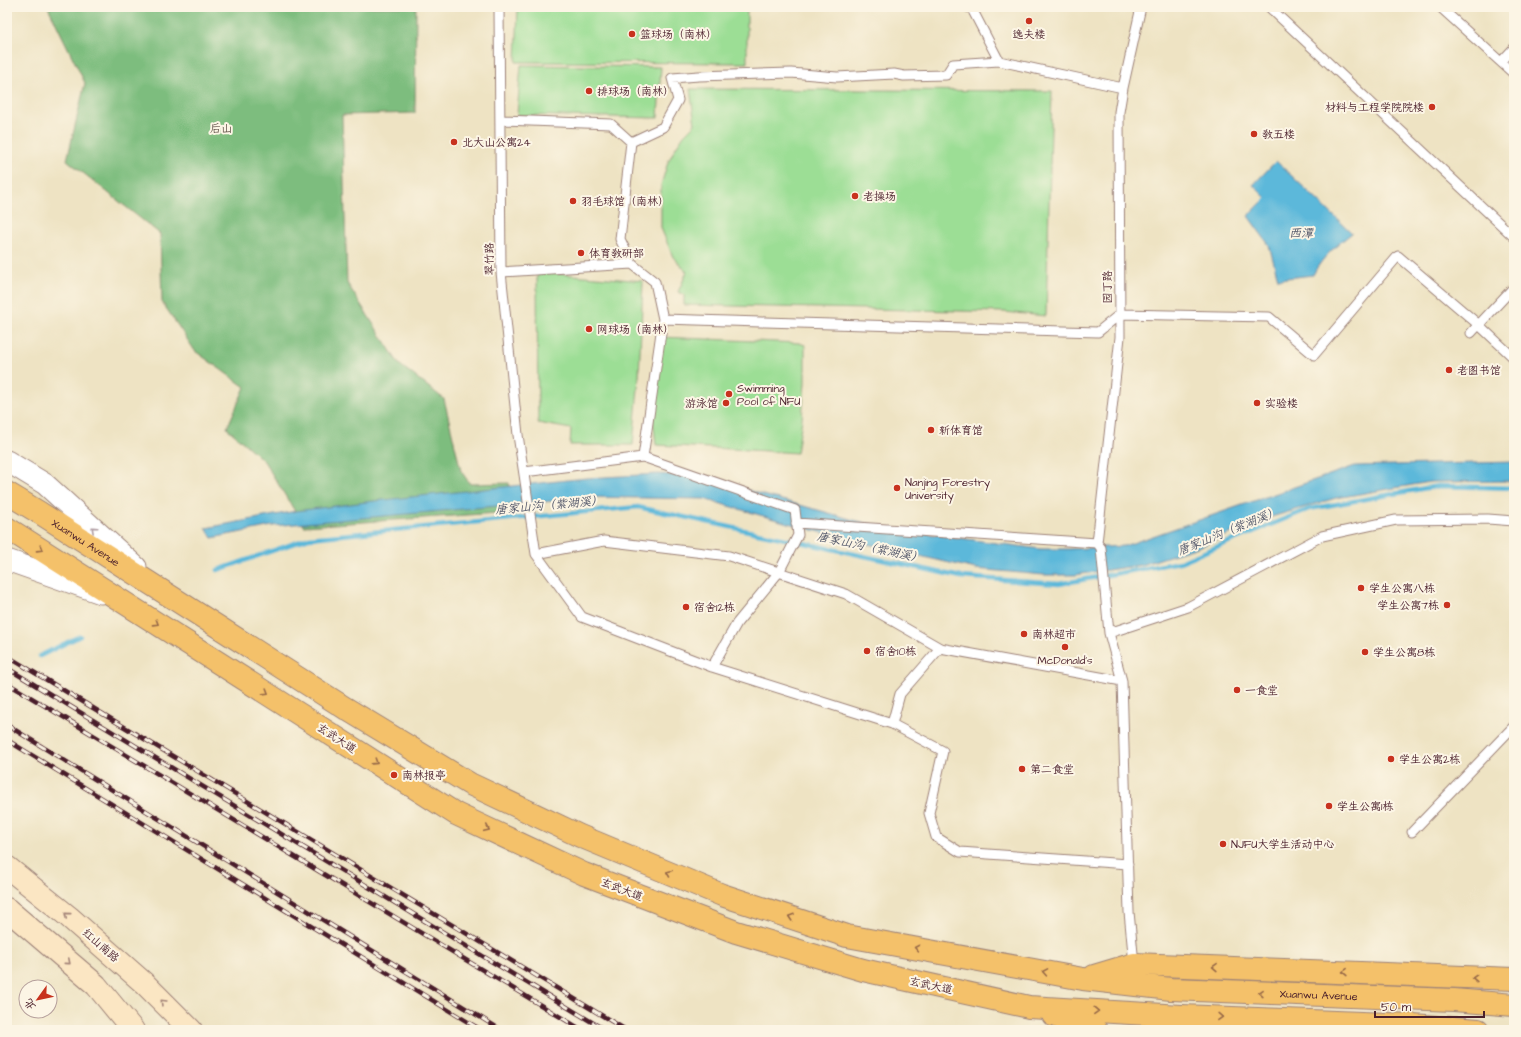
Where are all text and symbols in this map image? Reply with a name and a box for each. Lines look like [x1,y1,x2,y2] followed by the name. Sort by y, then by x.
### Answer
[1024,16,1034,26] marker: 逸夫楼
[640,27,717,42] place label: 篮球场（南林）
[1013,27,1046,42] place label: 逸夫楼
[627,29,637,39] marker: 篮球场（南林）
[597,84,674,99] place label: 排球场（南林）
[584,86,594,96] marker: 排球场（南林）
[1325,100,1424,115] place label: 材料与工程学院院楼
[1427,102,1437,112] marker: 材料与工程学院院楼
[210,121,232,136] park label: 后山
[1262,127,1295,142] place label: 教五楼
[1249,129,1259,139] marker: 教五楼
[462,135,531,150] place label: 北大山公寓24
[449,137,459,147] marker: 北大山公寓24
[863,189,896,204] place label: 老操场
[850,191,860,201] marker: 老操场
[581,194,669,209] place label: 羽毛球馆（南林）
[568,196,578,206] marker: 羽毛球馆（南林）
[1289,225,1314,242] water label: 西潭
[482,242,497,276] street label: 翠竹路
[589,246,644,261] place label: 体育教研部
[576,248,586,258] marker: 体育教研部
[1100,271,1115,304] street label: 园丁路
[597,322,674,337] place label: 网球场（南林）
[584,324,594,334] marker: 网球场（南林）
[1457,363,1501,378] place label: 老图书馆
[1444,365,1454,375] marker: 老图书馆
[737,381,800,409] place label: Swimming Pool of NFU
[724,389,734,399] marker: Swimming Pool of NFU
[685,396,718,411] place label: 游泳馆
[1265,396,1298,411] place label: 实验楼
[721,398,731,408] marker: 游泳馆
[1252,398,1262,408] marker: 实验楼
[939,423,983,438] place label: 新体育馆
[926,425,936,435] marker: 新体育馆
[905,475,990,504] place label: Nanjing Forestry University
[892,483,902,493] marker: Nanjing Forestry University
[495,492,604,519] water label: 唐家山沟（紫湖溪）
[1175,503,1281,560] water label: 唐家山沟（紫湖溪）
[49,515,123,570] street label: Xuanwu Avenue
[91,526,99,534] one-way arrow
[815,528,924,567] water label: 唐家山沟（紫湖溪）
[36,544,43,551] one-way arrow
[1369,581,1435,596] place label: 学生公寓八栋
[1356,583,1366,593] marker: 学生公寓八栋
[1377,598,1439,613] place label: 学生公寓7栋
[694,600,735,615] place label: 宿舍12栋
[1442,600,1452,610] marker: 学生公寓7栋
[681,602,691,612] marker: 宿舍12栋
[152,618,159,625] one-way arrow
[1032,627,1076,642] place label: 南林超市
[1019,629,1029,639] marker: 南林超市
[1060,642,1070,652] marker: McDonald's
[875,644,916,659] place label: 宿舍10栋
[1373,645,1435,660] place label: 学生公寓8栋
[862,646,872,656] marker: 宿舍10栋
[1360,647,1370,657] marker: 学生公寓8栋
[1037,653,1093,668] place label: McDonald's
[1245,683,1278,698] place label: 一食堂
[1232,685,1242,695] marker: 一食堂
[262,688,269,695] one-way arrow
[314,720,359,757] street label: 玄武大道
[1399,752,1460,767] place label: 学生公寓2栋
[1386,754,1396,764] marker: 学生公寓2栋
[371,758,378,765] one-way arrow
[1030,762,1074,777] place label: 第二食堂
[1017,764,1027,774] marker: 第二食堂
[402,768,446,783] place label: 南林报亭
[389,770,399,780] marker: 南林报亭
[1337,799,1393,814] place label: 学生公寓1栋
[1324,801,1334,811] marker: 学生公寓1栋
[483,824,490,832] one-way arrow
[1231,837,1335,852] place label: NJFU大学生活动中心
[1218,839,1228,849] marker: NJFU大学生活动中心
[665,869,672,877] one-way arrow
[599,875,645,904] street label: 玄武大道
[64,913,71,920] one-way arrow
[788,913,795,922] one-way arrow
[79,925,122,965] street label: 红山南路
[914,945,920,953] one-way arrow
[64,957,71,964] one-way arrow
[1212,963,1218,972] one-way arrow
[1042,968,1048,977] one-way arrow
[1342,968,1348,977] one-way arrow
[1472,973,1478,982] one-way arrow
[908,974,954,997] street label: 玄武大道
[18,979,58,1019] north arrow
[1279,986,1358,1004] street label: Xuanwu Avenue
[1258,988,1264,997] one-way arrow
[1375,993,1484,1019] scale bar
[21,995,39,1013] text: 北
[160,999,168,1007] one-way arrow
[1381,999,1412,1016] text: 50 m
[1093,1006,1099,1015] one-way arrow
[1217,1013,1223,1021] one-way arrow

